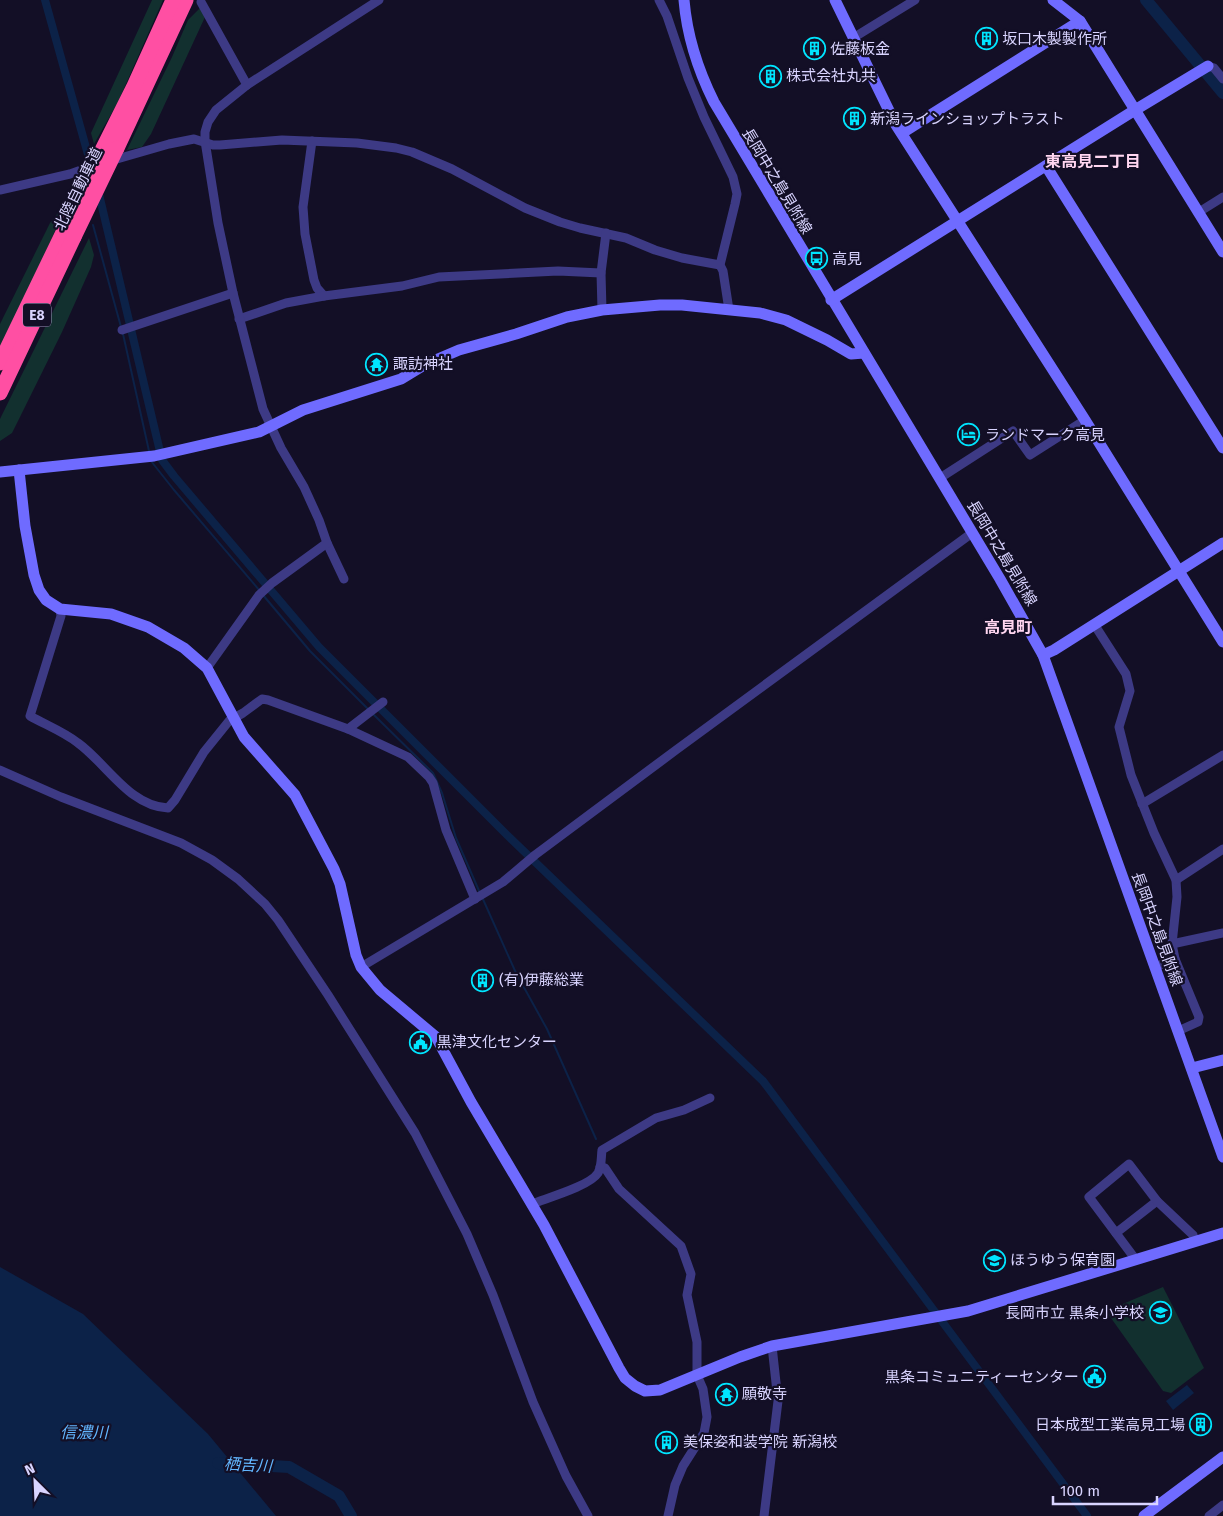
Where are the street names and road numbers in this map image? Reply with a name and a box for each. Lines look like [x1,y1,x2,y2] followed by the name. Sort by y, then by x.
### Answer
[738,125,816,237] street label: 長岡中之島見附線
[50,145,106,233] street label: 北陸自動車道
[23,304,51,326] road number: E8
[963,497,1041,609] street label: 長岡中之島見附線
[1128,870,1186,988] street label: 長岡中之島見附線

